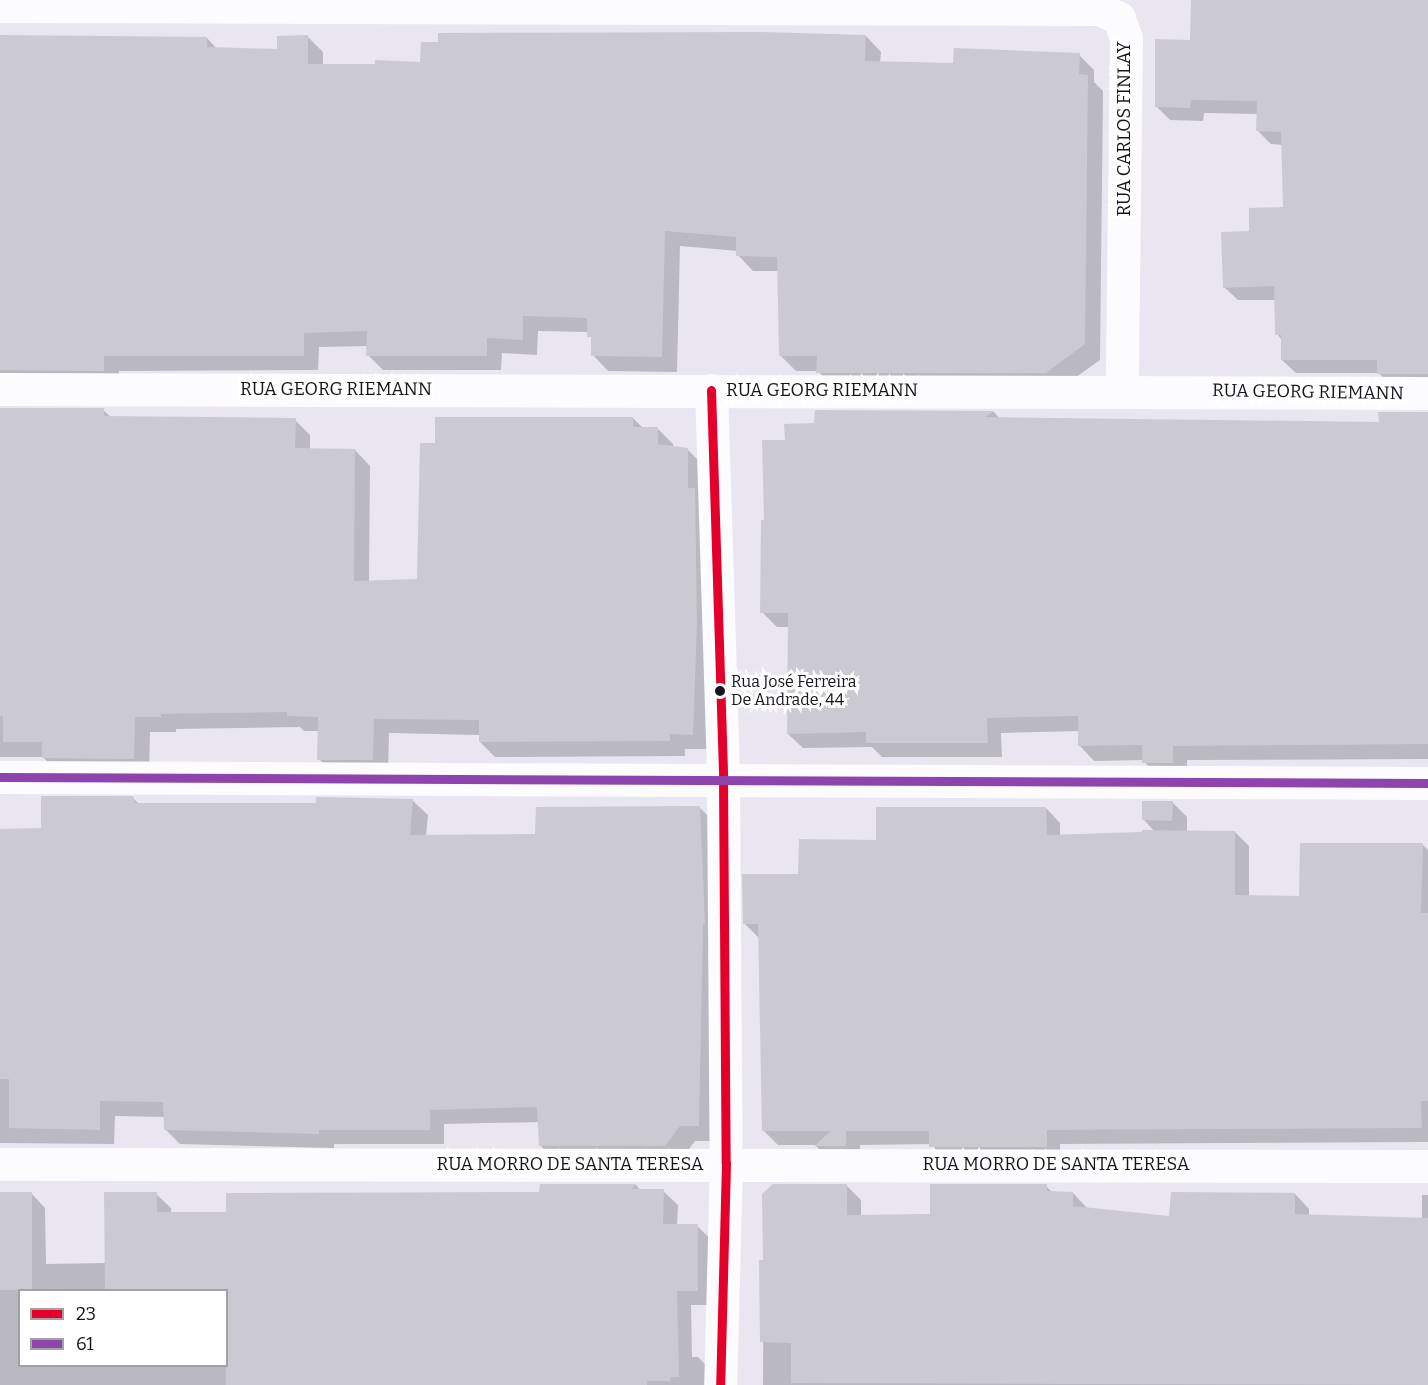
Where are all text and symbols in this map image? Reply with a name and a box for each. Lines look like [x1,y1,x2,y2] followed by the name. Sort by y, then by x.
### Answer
[1113,41,1135,217] street label: RUA CARLOS FINLAY
[240,378,432,400] street label: RUA GEORG RIEMANN
[726,379,918,401] street label: RUA GEORG RIEMANN
[1212,380,1404,404] street label: RUA GEORG RIEMANN
[731,672,856,710] place label: Rua José Ferreira De Andrade, 44
[714,685,726,697] marker: Rua José Ferreira De Andrade, 44
[437,1153,703,1175] street label: RUA MORRO DE SANTA TERESA
[923,1153,1189,1175] street label: RUA MORRO DE SANTA TERESA
[18,1289,228,1367] legend
[76,1303,96,1325] text: 23
[76,1333,94,1355] text: 61

